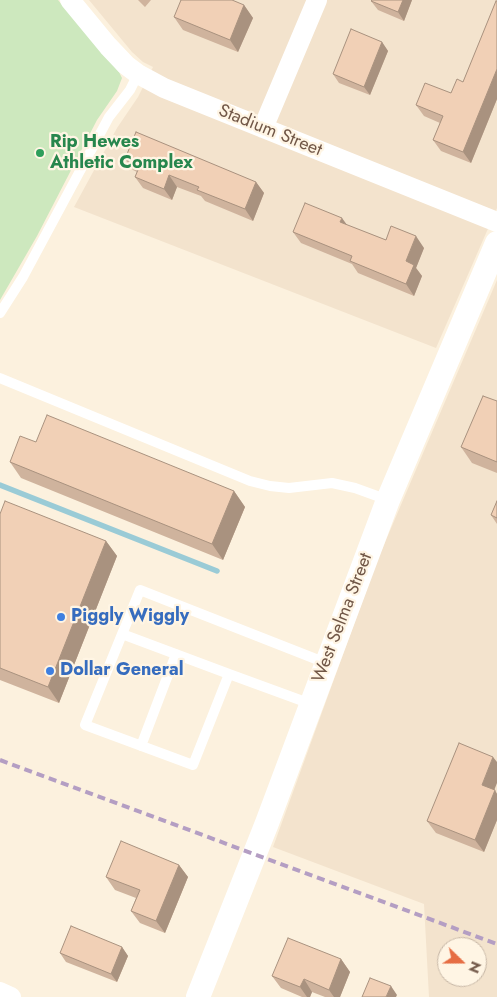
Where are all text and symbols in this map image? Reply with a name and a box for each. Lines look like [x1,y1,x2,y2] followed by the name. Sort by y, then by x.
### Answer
[215,100,325,162] street label: Stadium Street
[50,132,193,174] place label: Rip Hewes Athletic Complex
[34,147,46,159] marker: Rip Hewes Athletic Complex
[308,550,378,686] street label: West Selma Street
[71,606,189,628] place label: Piggly Wiggly
[55,611,67,623] marker: Piggly Wiggly
[60,660,184,682] place label: Dollar General
[44,665,56,677] marker: Dollar General
[437,937,487,987] north arrow
[464,958,486,976] text: N

